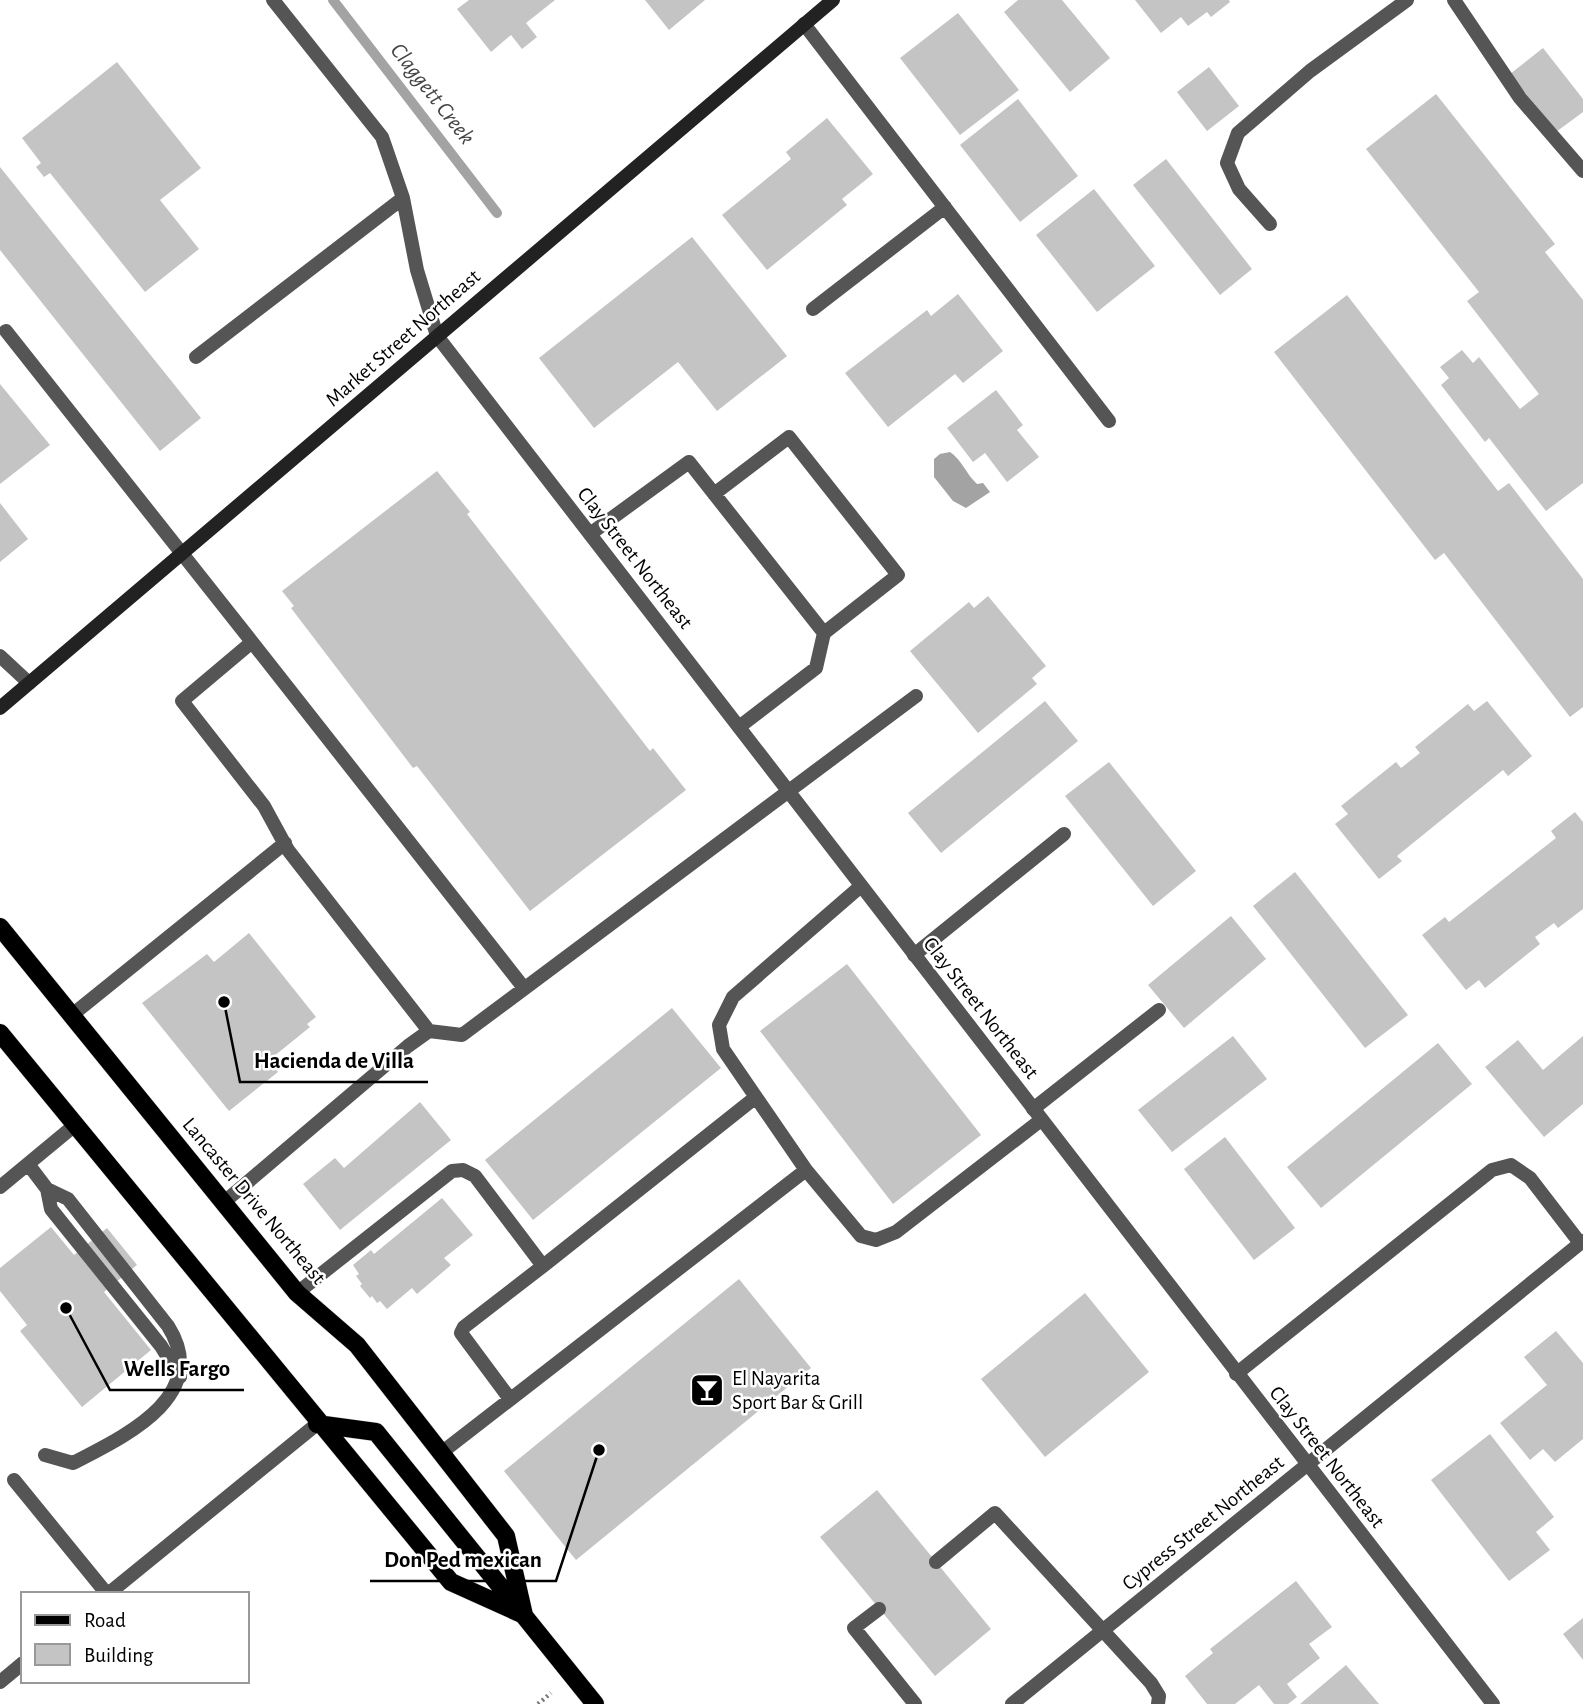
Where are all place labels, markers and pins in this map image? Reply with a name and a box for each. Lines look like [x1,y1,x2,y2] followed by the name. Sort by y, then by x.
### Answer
[240,1038,428,1082] callout: Hacienda de Villa
[110,1346,244,1390] callout: Wells Fargo
[732,1368,863,1413] place label: El Nayarita Sport Bar & Grill
[688,1371,726,1409] bar icon: El Nayarita Sport Bar & Grill
[370,1537,556,1581] callout: Don Ped mexican

